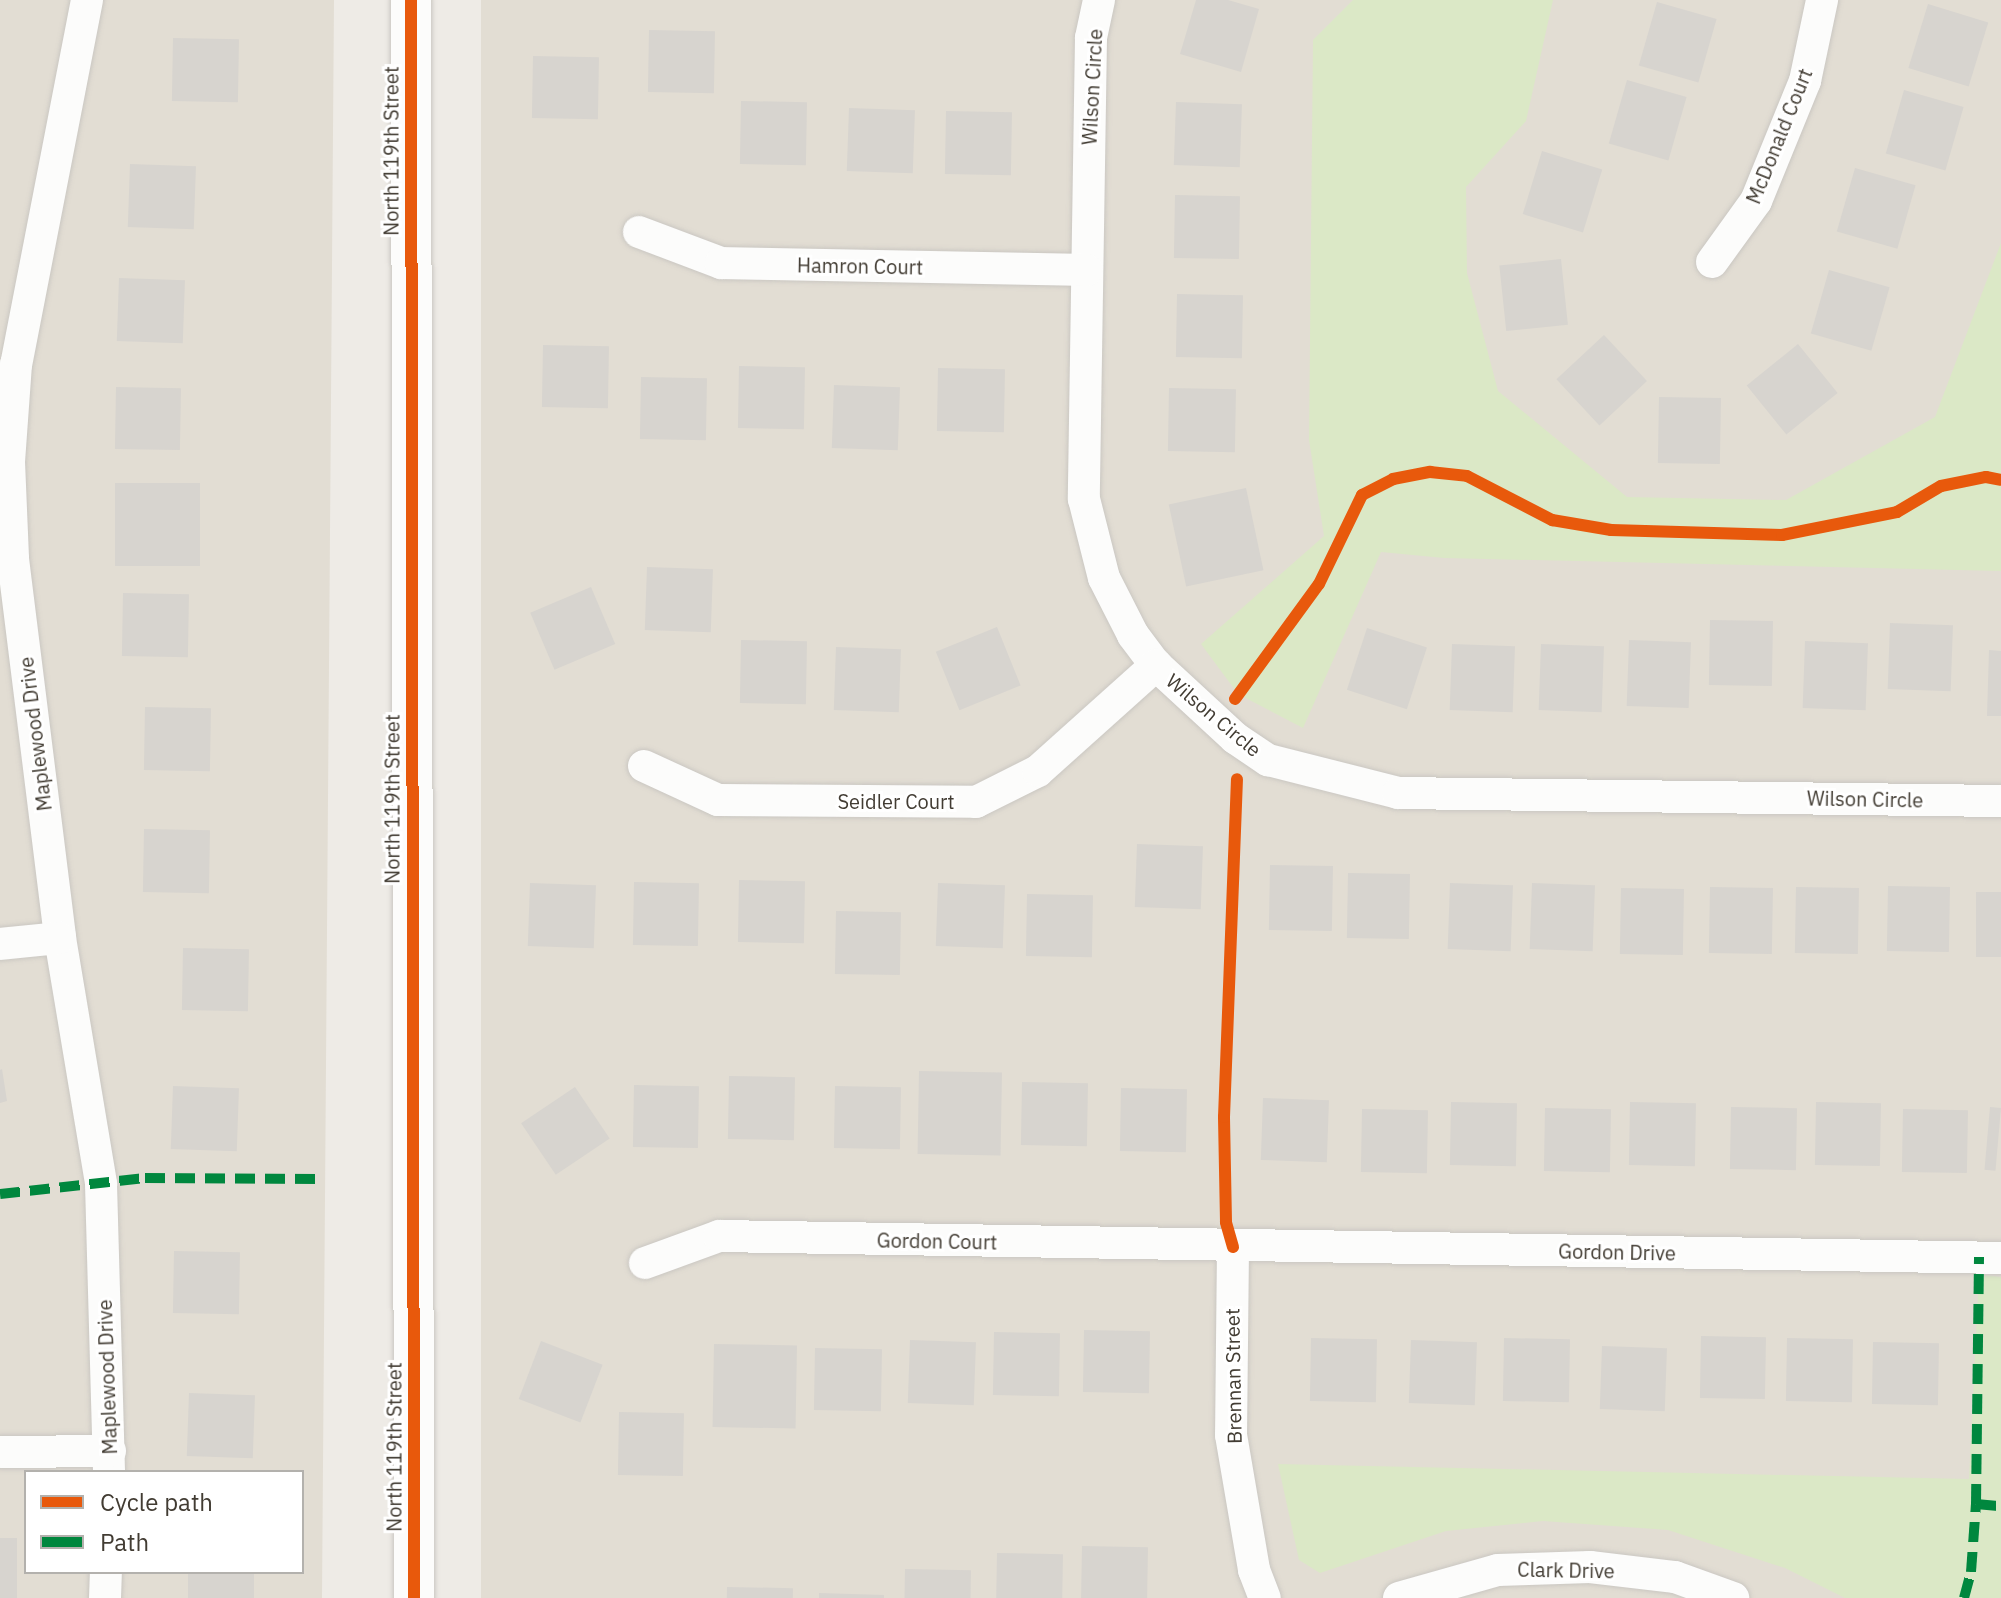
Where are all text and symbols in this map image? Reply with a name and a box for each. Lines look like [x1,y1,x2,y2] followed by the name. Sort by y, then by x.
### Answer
[1077,28,1107,146] street label: Wilson Circle
[1741,65,1817,207] street label: McDonald Court
[379,66,403,236] street label: North 119th Street
[797,253,923,279] street label: Hamron Court
[14,655,56,813] street label: Maplewood Drive
[1162,668,1266,762] street label: Wilson Circle
[380,714,404,884] street label: North 119th Street
[1807,786,1923,812] street label: Wilson Circle
[837,789,955,813] street label: Seidler Court
[876,1228,998,1254] street label: Gordon Court
[1558,1239,1676,1265] street label: Gordon Drive
[92,1299,122,1455] street label: Maplewood Drive
[1220,1308,1246,1444] street label: Brennan Street
[382,1362,406,1532] street label: North 119th Street
[24,1470,304,1574] legend
[100,1486,213,1518] text: Cycle path
[100,1526,149,1558] text: Path
[1517,1557,1615,1583] street label: Clark Drive

